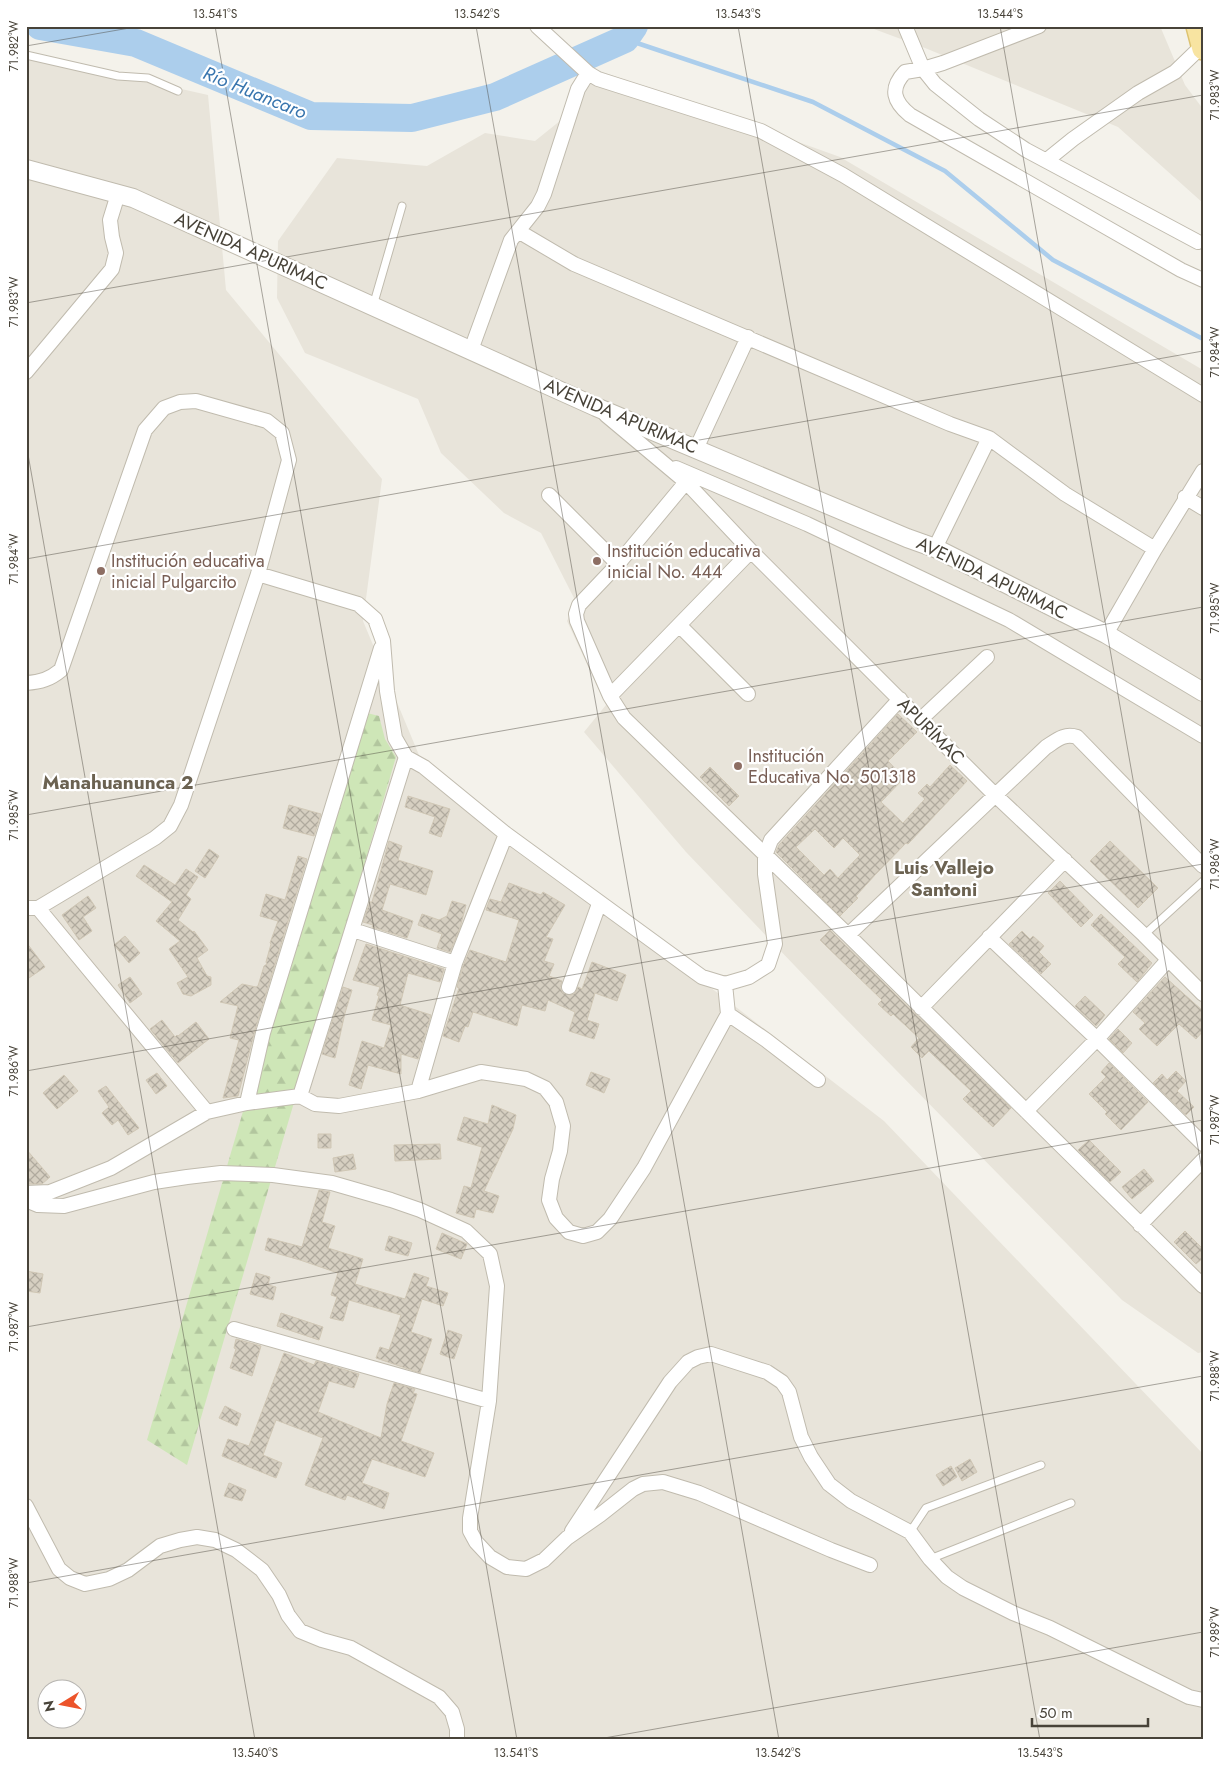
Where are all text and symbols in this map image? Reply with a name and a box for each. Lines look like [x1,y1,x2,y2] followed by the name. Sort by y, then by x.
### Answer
[193,5,238,23] text: 13.541°S
[454,5,500,23] text: 13.542°S
[715,5,761,23] text: 13.543°S
[977,5,1023,23] text: 13.544°S
[5,20,23,71] text: 71.982°W
[199,59,311,125] water label: Río Huancaro
[1206,70,1224,120] text: 71.983°W
[170,206,332,296] street label: AVENIDA APURIMAC
[5,277,23,327] text: 71.983°W
[1206,326,1224,377] text: 71.984°W
[540,372,702,460] street label: AVENIDA APURIMAC
[912,530,1072,626] street label: AVENIDA APURIMAC
[5,533,23,584] text: 71.984°W
[607,538,761,585] place label: Institución educativa inicial No. 444
[111,548,265,595] place label: Institución educativa inicial Pulgarcito
[591,555,603,567] marker: Institución educativa inicial No. 444
[95,565,107,577] marker: Institución educativa inicial Pulgarcito
[1206,583,1224,633] text: 71.985°W
[891,691,971,771] street label: APURÍMAC
[748,743,916,790] place label: Institución Educativa No. 501318
[732,760,744,772] marker: Institución Educativa No. 501318
[43,769,193,796] district label: Manahuanunca 2
[5,790,23,840] text: 71.985°W
[1206,838,1224,889] text: 71.986°W
[894,854,994,903] district label: Luis Vallejo Santoni
[5,1045,23,1096] text: 71.986°W
[1206,1095,1224,1145] text: 71.987°W
[5,1302,23,1352] text: 71.987°W
[1206,1351,1224,1401] text: 71.988°W
[5,1558,23,1608] text: 71.988°W
[1206,1606,1224,1657] text: 71.989°W
[38,1678,88,1728] north arrow
[1032,1696,1148,1728] scale bar
[38,1699,60,1713] text: N
[1039,1702,1073,1724] text: 50 m
[232,1744,279,1762] text: 13.540°S
[494,1744,539,1762] text: 13.541°S
[755,1744,801,1762] text: 13.542°S
[1017,1744,1063,1762] text: 13.543°S

